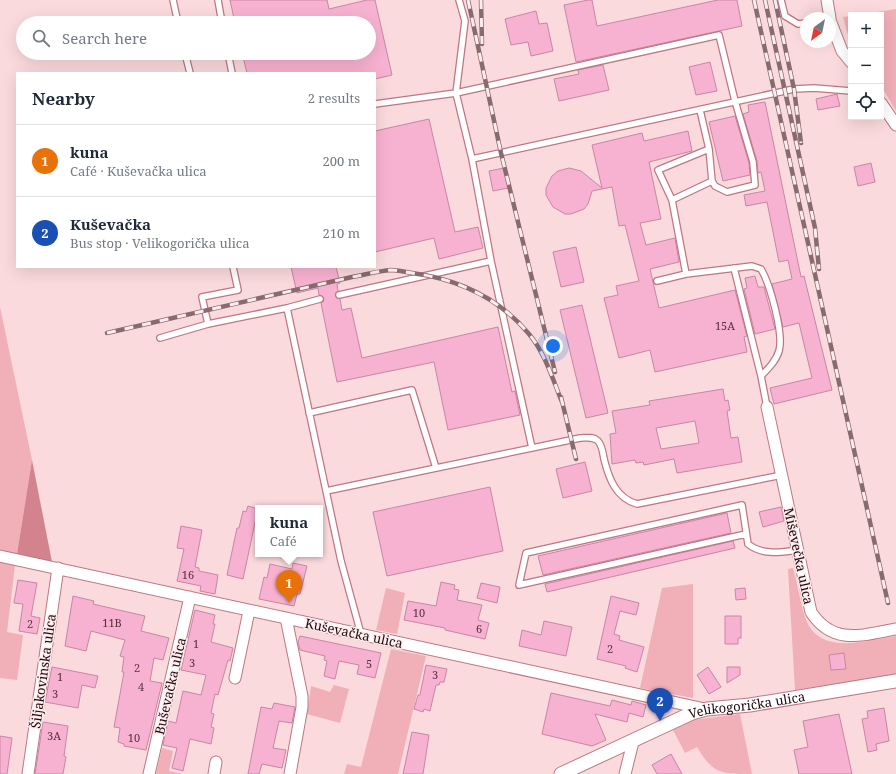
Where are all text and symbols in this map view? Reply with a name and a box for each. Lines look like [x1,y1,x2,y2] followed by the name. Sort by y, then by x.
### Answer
[800,12,836,48] north arrow
[848,12,884,120] map controls
[848,12,884,48] button: +
[16,16,376,60] search box
[30,27,52,49] icon: search
[62,28,147,48] text: Search here
[848,48,884,84] button: −
[848,84,884,120] button: locate
[32,87,95,110] text: Nearby
[308,89,360,107] text: 2 results
[70,142,109,162] text: kuna
[41,152,49,170] text: 1
[323,152,360,170] text: 200 m
[70,162,207,180] text: Café · Kuševačka ulica
[70,214,151,234] text: Kuševačka
[41,224,49,242] text: 2
[323,224,360,242] text: 210 m
[70,234,250,252] text: Bus stop · Velikogorička ulica
[715,318,735,333] house number: 15A
[543,336,563,356] your location
[255,505,323,557] popup
[780,506,818,606] street label: Miševečka ulica
[270,512,308,532] text: kuna
[270,532,297,550] text: Café
[182,567,194,582] house number: 16
[276,570,302,603] pin: 1
[413,605,425,620] house number: 10
[26,612,60,730] street label: Šiljakovinska ulica
[303,614,405,652] street label: Kuševačka ulica
[102,615,122,630] house number: 11B
[27,616,33,631] house number: 2
[476,621,482,636] house number: 6
[150,636,190,736] street label: Buševačka ulica
[193,636,199,651] house number: 1
[607,641,613,656] house number: 2
[189,655,195,670] house number: 3
[366,656,372,671] house number: 5
[134,660,140,675] house number: 2
[432,667,438,682] house number: 3
[57,669,63,684] house number: 1
[138,679,144,694] house number: 4
[52,686,58,701] house number: 3
[686,687,806,723] street label: Velikogorička ulica
[647,688,673,721] pin: 2
[47,728,61,743] house number: 3A
[128,730,140,745] house number: 10

